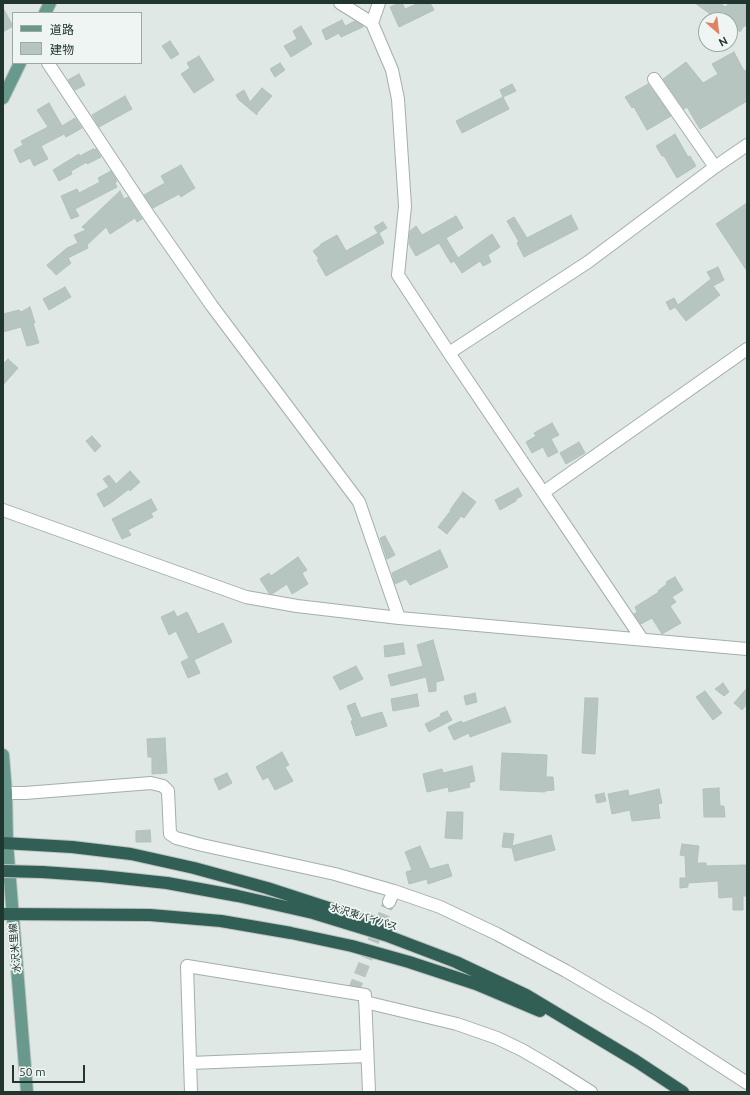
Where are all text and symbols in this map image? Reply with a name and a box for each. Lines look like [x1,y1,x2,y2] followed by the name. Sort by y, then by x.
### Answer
[12,12,142,64] legend
[698,12,738,52] north arrow
[50,23,74,36] text: 道路
[717,34,730,49] text: N
[50,43,74,56] text: 建物
[329,901,399,933] street label: 水沢東バイパス
[7,923,23,973] street label: 水沢米里線
[14,1057,87,1083] scale bar
[19,1065,46,1078] text: 50 m

